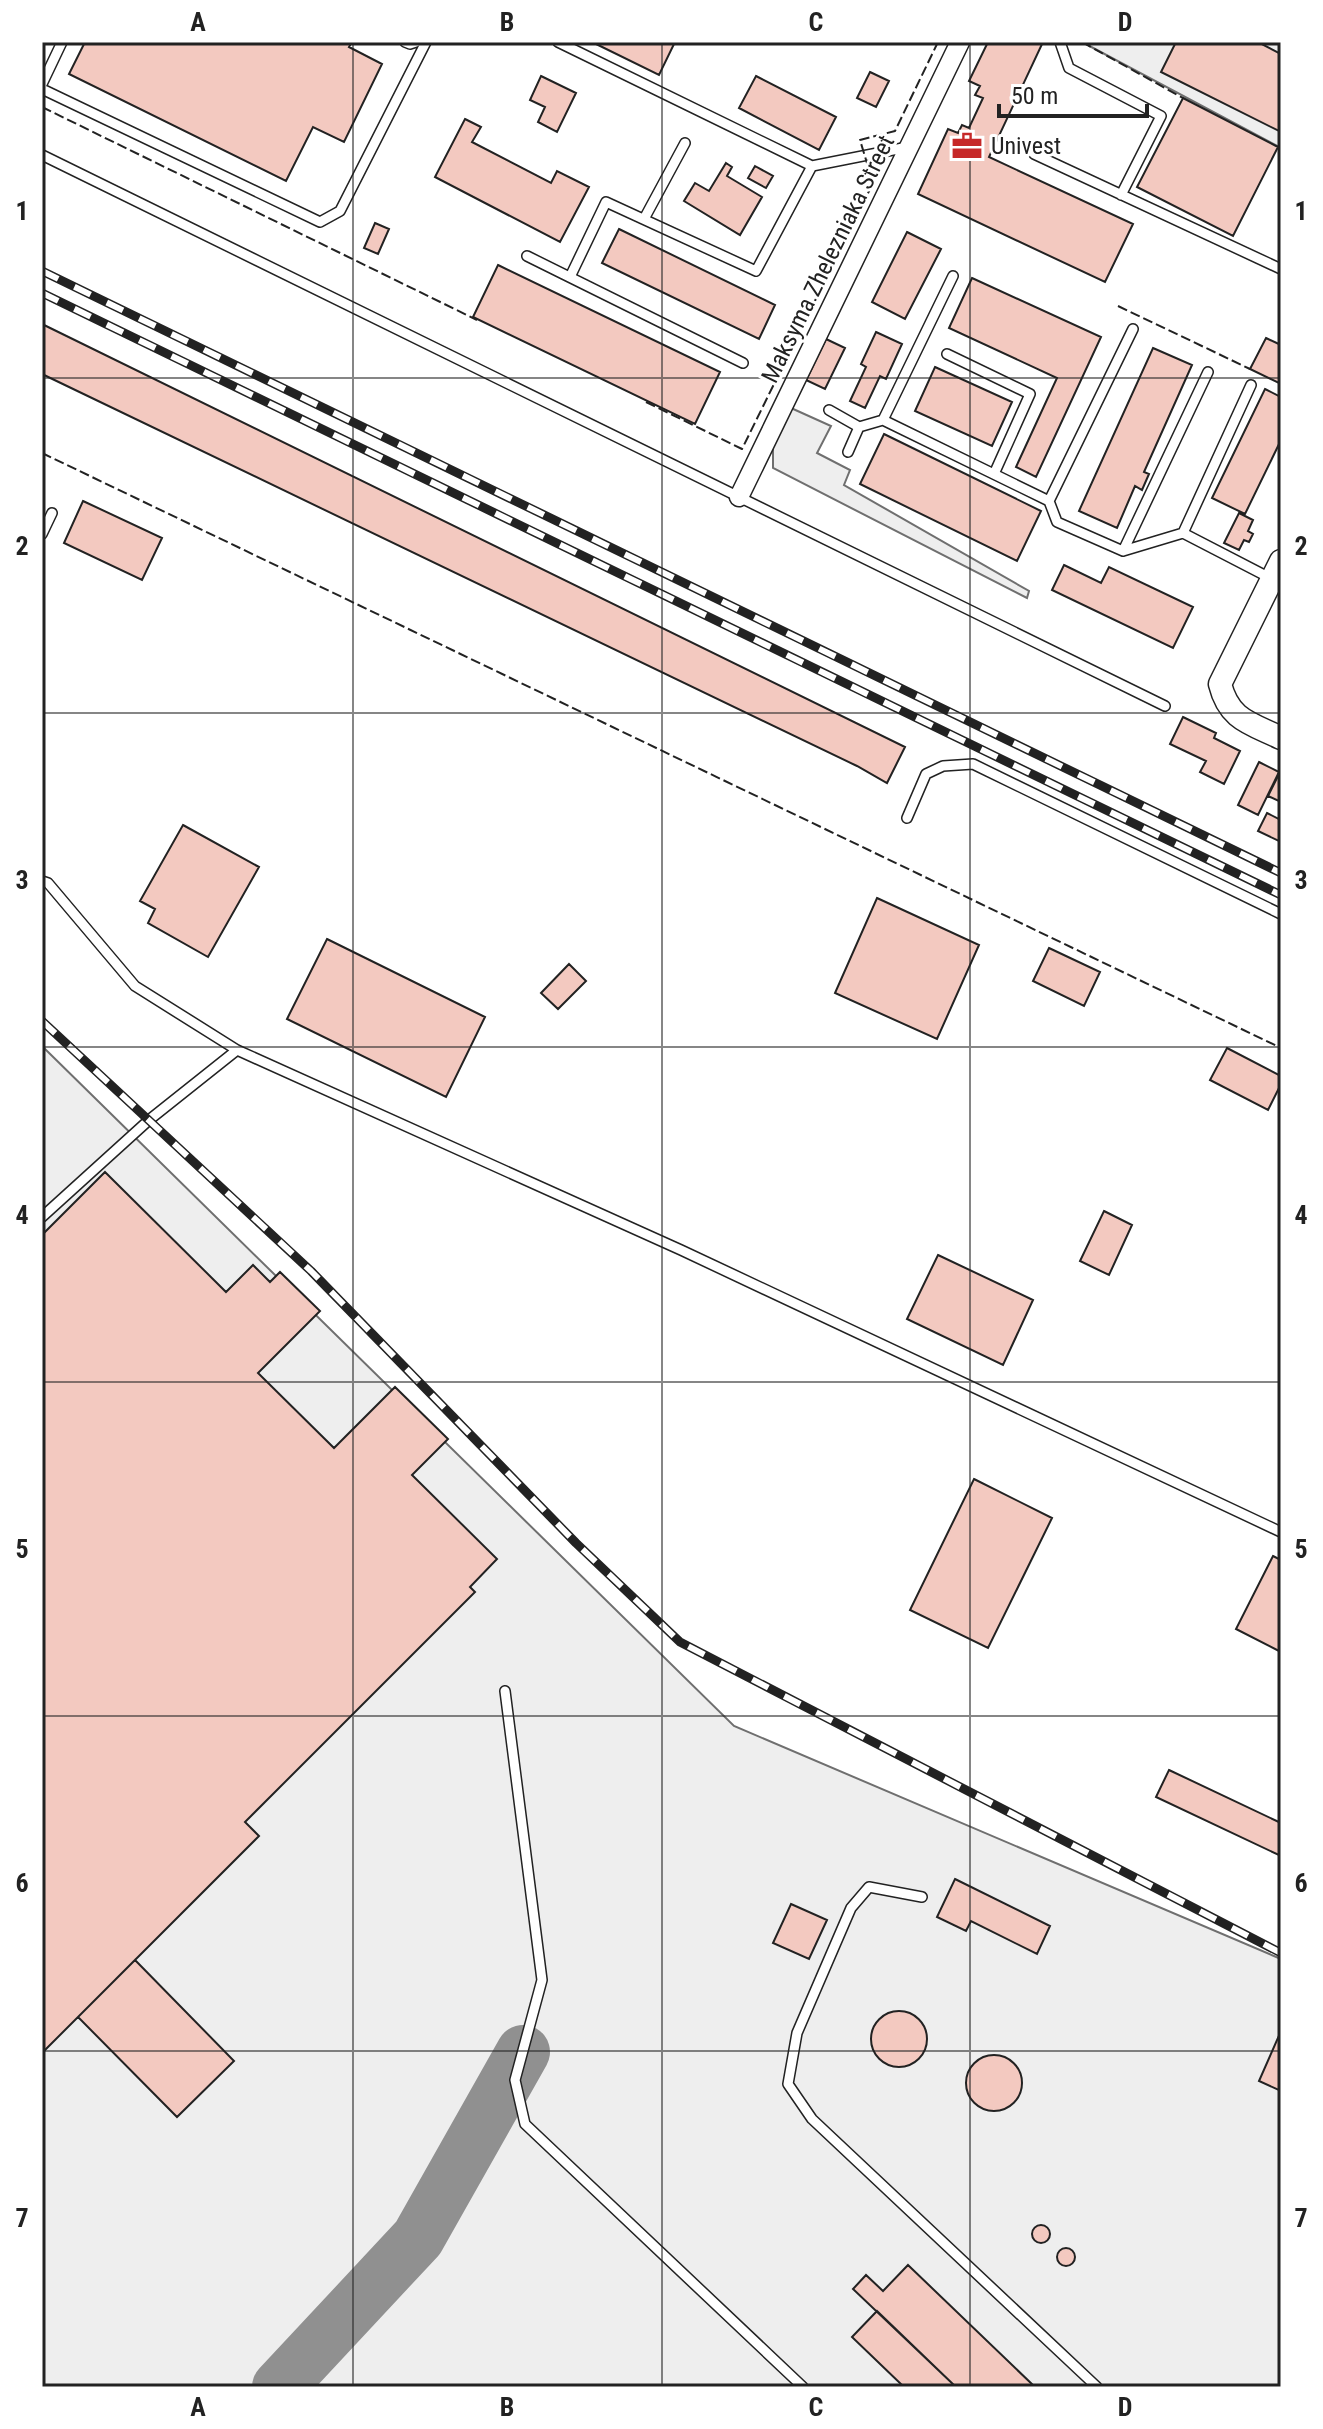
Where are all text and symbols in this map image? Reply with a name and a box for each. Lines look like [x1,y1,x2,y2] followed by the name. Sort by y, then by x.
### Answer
[190,7,206,37] text: A
[500,7,514,37] text: B
[809,7,824,37] text: C
[1118,7,1132,37] text: D
[999,68,1147,118] scale bar
[1011,82,1058,110] text: 50 m
[950,129,984,163] office icon: Univest
[756,131,900,387] street label: Maksyma Zhelezniaka Street
[991,132,1061,160] place label: Univest
[15,196,29,226] text: 1
[1294,196,1308,226] text: 1
[15,531,29,561] text: 2
[1294,531,1308,561] text: 2
[15,865,29,895] text: 3
[1294,865,1308,895] text: 3
[15,1200,29,1230] text: 4
[1294,1200,1308,1230] text: 4
[15,1534,29,1564] text: 5
[1294,1534,1308,1564] text: 5
[15,1868,29,1898] text: 6
[1294,1868,1308,1898] text: 6
[15,2203,29,2233] text: 7
[1294,2203,1308,2233] text: 7
[190,2392,206,2422] text: A
[500,2392,514,2422] text: B
[809,2392,824,2422] text: C
[1118,2392,1132,2422] text: D

